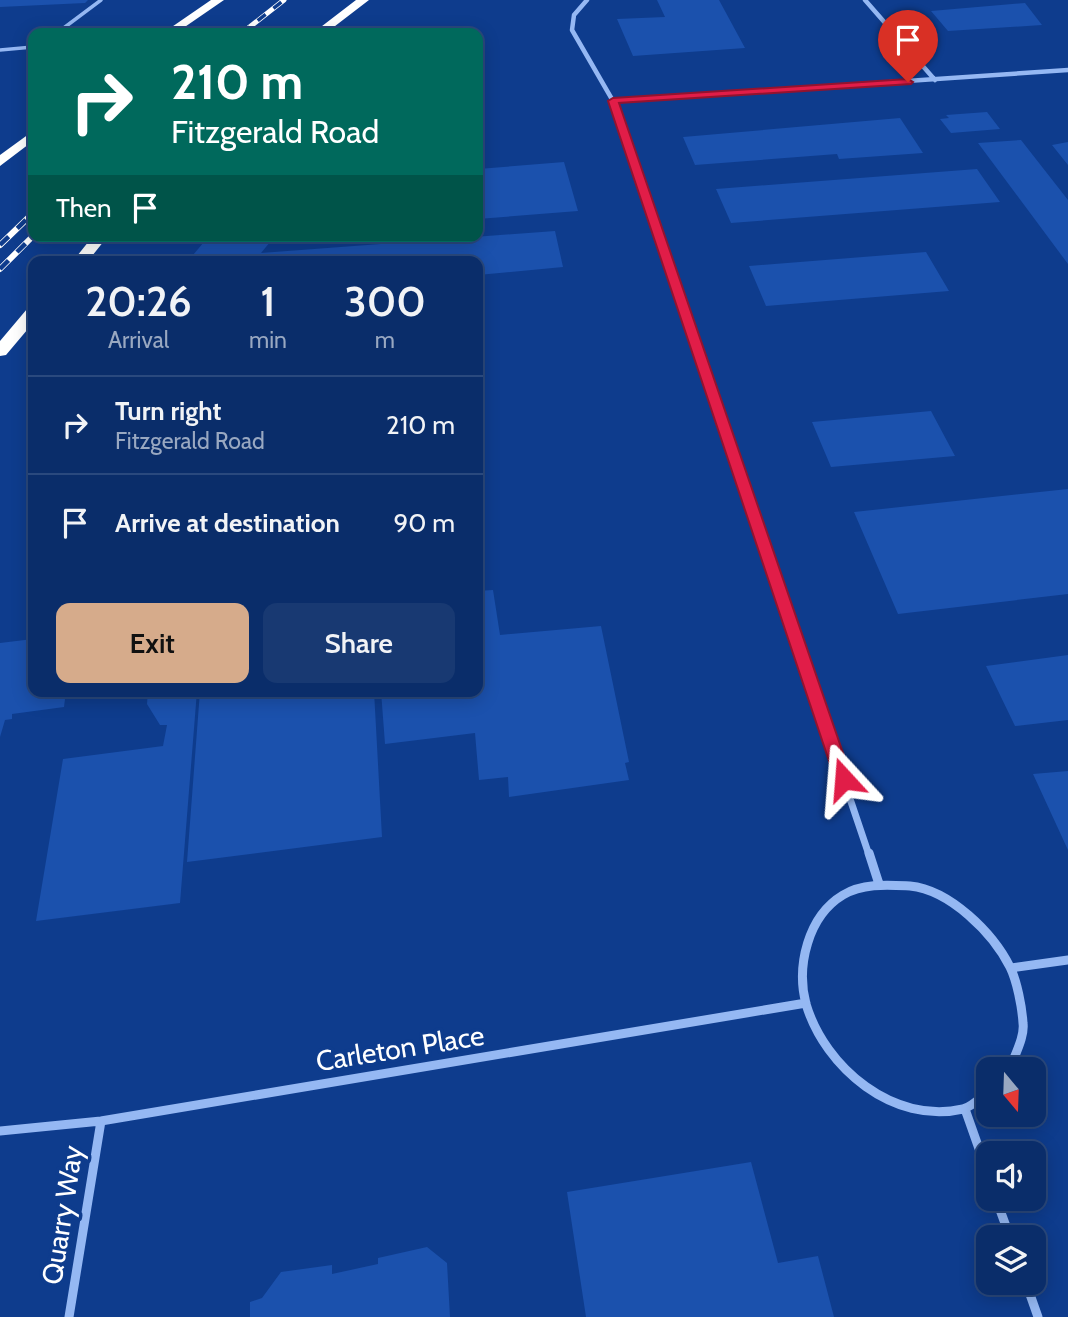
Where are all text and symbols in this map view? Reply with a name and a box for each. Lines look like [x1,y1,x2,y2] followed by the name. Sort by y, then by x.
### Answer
[878,10,938,82] pin
[889,21,927,59] icon: arrive
[171,52,303,111] text: 210 m
[56,56,147,147] icon: right
[171,112,379,151] text: Fitzgerald Road
[126,189,164,227] icon: arrive
[56,192,112,224] text: Then
[85,275,192,327] text: 20:26
[261,275,275,327] text: 1
[344,275,426,327] text: 300
[108,326,169,354] text: Arrival
[249,326,287,354] text: min
[375,326,395,354] text: m
[115,395,221,427] text: Turn right
[56,406,94,444] icon: right
[386,409,455,441] text: 210 m
[115,427,265,455] text: Fitzgerald Road
[56,504,94,542] icon: arrive
[115,507,340,539] text: Arrive at destination
[393,507,455,539] text: 90 m
[56,603,249,683] button: Exit
[263,603,455,683] button: Share
[807,742,881,816] position arrow
[313,1018,487,1078] street label: Carleton Place
[976,1057,1046,1127] north arrow
[976,1057,1046,1295] map controls
[976,1141,1046,1211] button: sound
[34,1143,90,1287] street label: Quarry Way
[976,1225,1046,1295] button: layers

